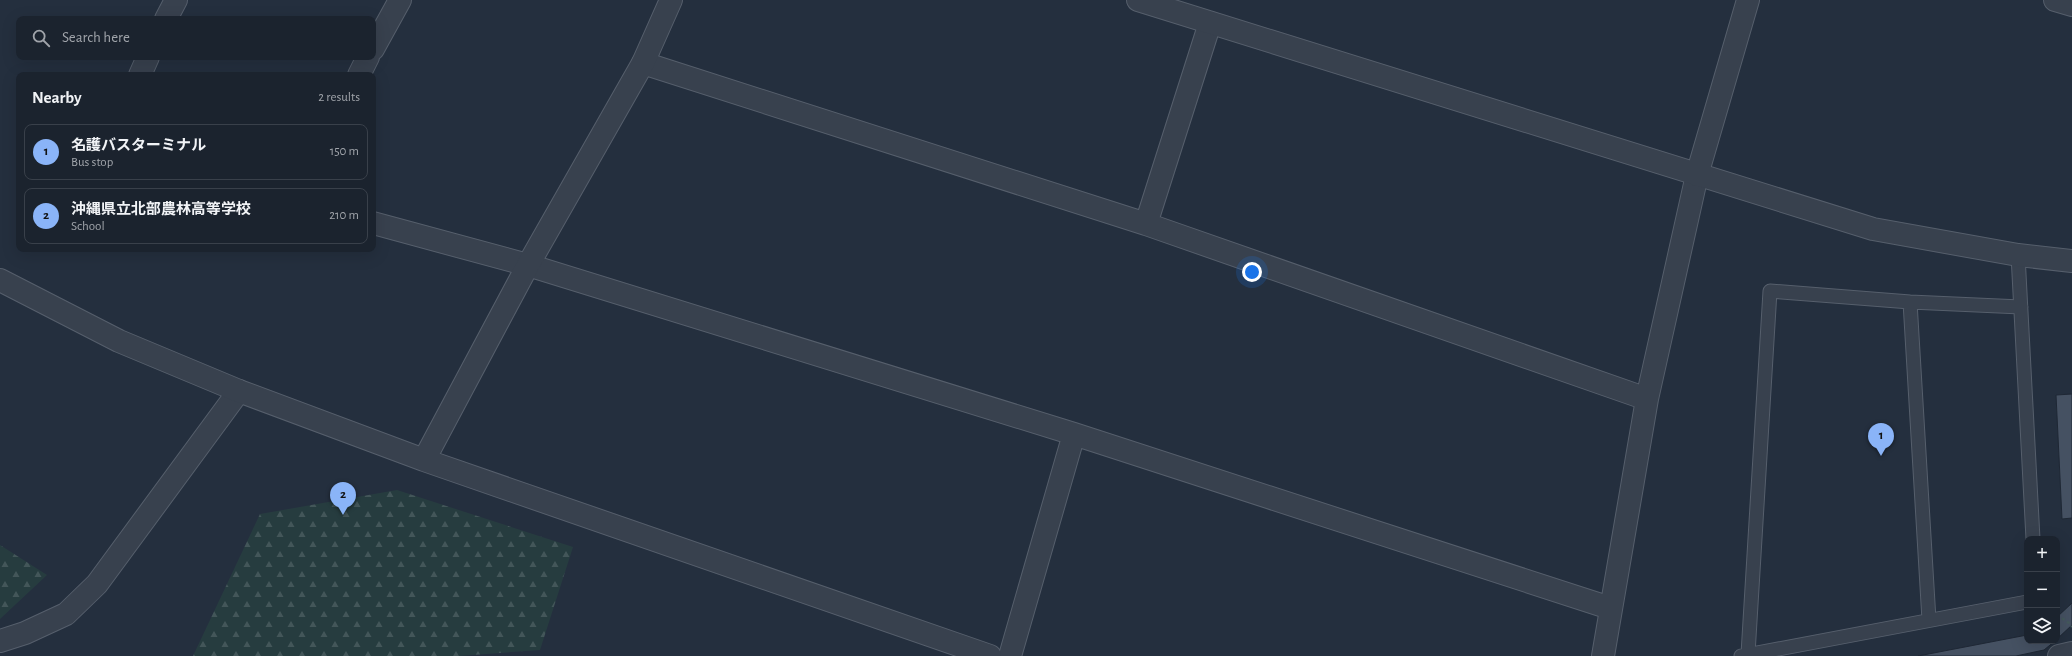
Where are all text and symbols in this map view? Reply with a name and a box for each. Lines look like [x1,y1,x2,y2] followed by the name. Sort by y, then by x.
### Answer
[16,16,376,60] search box
[30,27,52,49] icon: search
[62,30,130,45] text: Search here
[32,89,82,106] text: Nearby
[318,91,360,104] text: 2 results
[71,138,206,153] text: 名護バスターミナル
[44,145,48,158] text: 1
[330,145,359,158] text: 150 m
[71,156,113,169] text: Bus stop
[71,202,251,217] text: 沖縄県立北部農林高等学校
[43,209,49,222] text: 2
[329,209,359,222] text: 210 m
[71,220,105,233] text: School
[1242,262,1262,282] your location
[1868,423,1894,456] pin: 1
[330,482,356,515] pin: 2
[2024,536,2060,644] map controls
[2024,536,2060,572] button: +
[2024,572,2060,608] button: −
[2024,608,2060,644] button: layers

